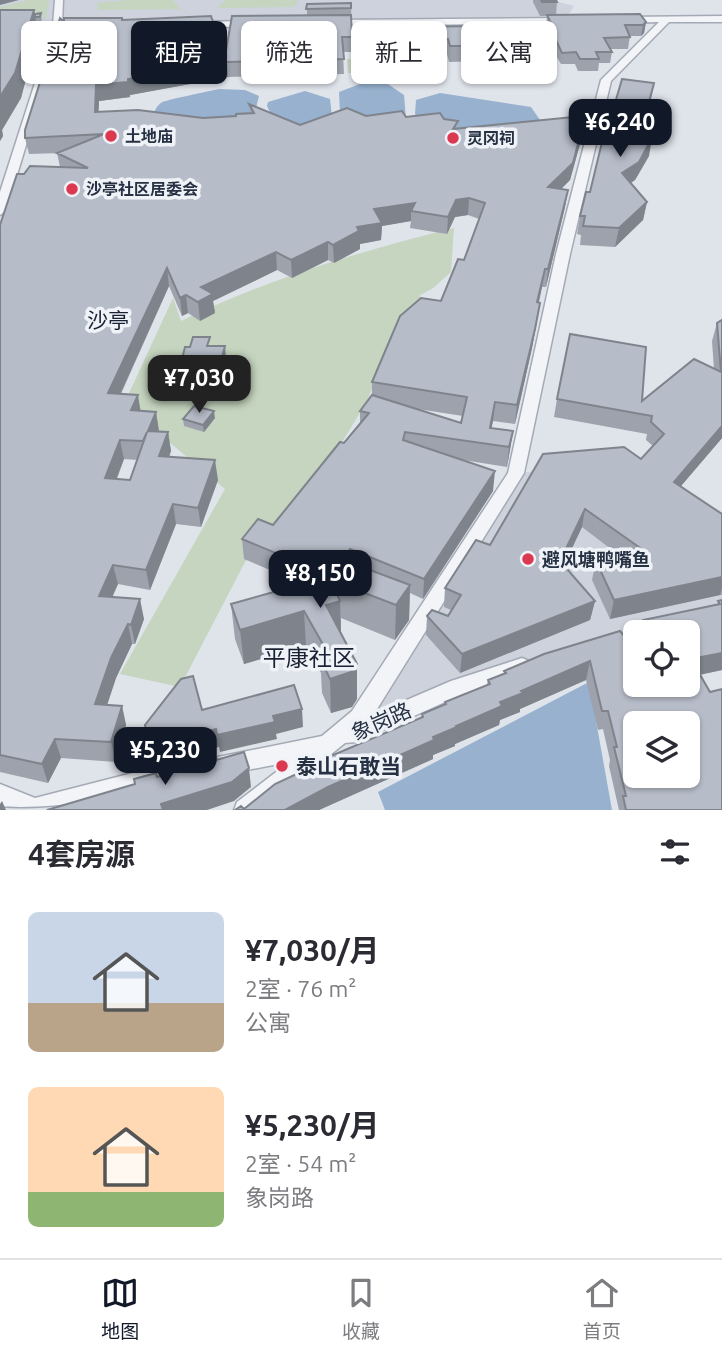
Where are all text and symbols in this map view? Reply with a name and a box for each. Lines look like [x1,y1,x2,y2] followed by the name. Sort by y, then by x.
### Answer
[21,21,117,84] chip: 买房
[131,21,227,84] chip: 租房
[241,21,337,84] chip: 筛选
[351,21,447,84] chip: 新上
[461,21,557,84] chip: 公寓
[563,100,677,159] pin: ¥6,240
[585,109,655,134] text: ¥6,240
[125,127,173,145] place label: 土地庙
[103,128,119,144] marker: 土地庙
[467,129,515,147] place label: 灵冈祠
[445,130,461,146] marker: 灵冈祠
[86,180,198,198] place label: 沙亭社区居委会
[64,181,80,197] marker: 沙亭社区居委会
[87,308,129,332] district label: 沙亭
[142,356,256,415] pin: ¥7,030
[164,365,234,390] text: ¥7,030
[542,549,650,569] place label: 避风塘鸭嘴鱼
[263,550,377,610] pin: ¥8,150
[520,551,536,567] marker: 避风塘鸭嘴鱼
[285,560,355,585] text: ¥8,150
[623,620,700,788] map controls
[623,620,700,697] button: locate
[263,645,355,670] district label: 平康社区
[347,697,415,745] street label: 象岗路
[623,711,700,788] button: layers
[108,728,222,787] pin: ¥5,230
[130,737,200,762] text: ¥5,230
[296,754,401,778] place label: 泰山石敢当
[274,758,290,774] marker: 泰山石敢当
[656,833,694,871] icon: filters
[28,837,135,871] text: 4套房源
[245,933,380,967] text: ¥7,030/月
[84,940,168,1024] icon: home
[245,976,356,1001] text: 2室 · 76 m²
[245,1010,291,1035] text: 公寓
[245,1108,380,1142] text: ¥5,230/月
[84,1115,168,1199] icon: home
[245,1151,356,1176] text: 2室 · 54 m²
[245,1185,314,1210] text: 象岗路
[101,1274,139,1343] tab: 地图
[342,1274,380,1343] tab: 收藏
[583,1274,621,1343] tab: 首页

